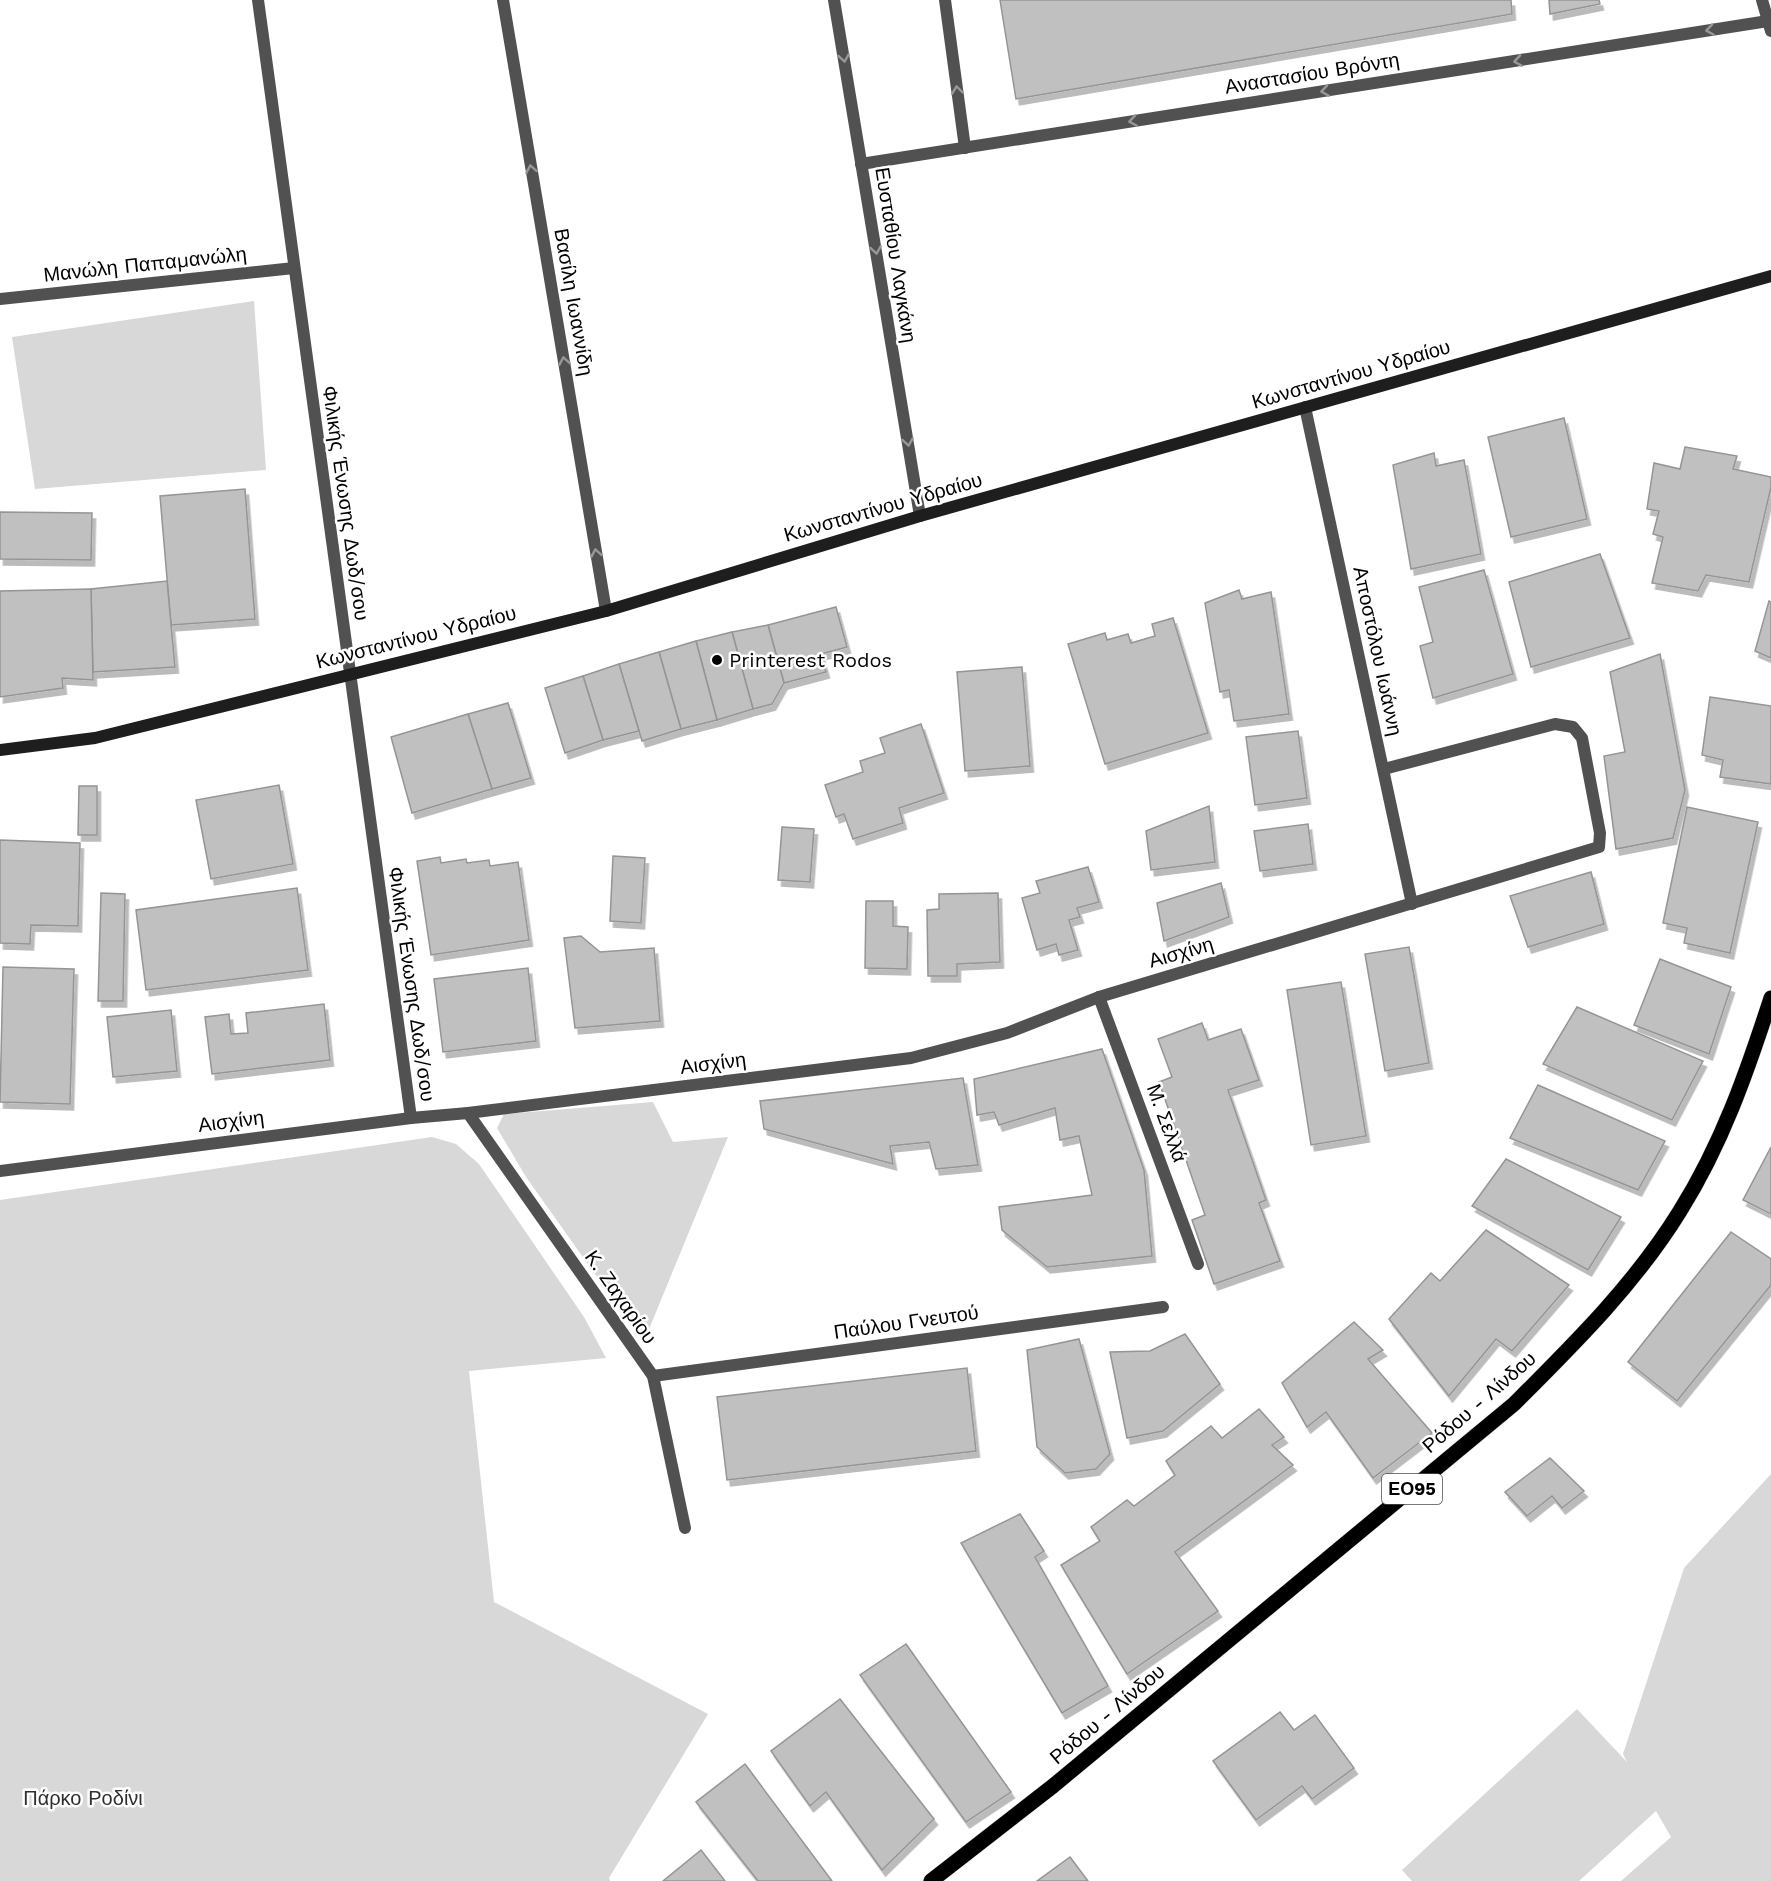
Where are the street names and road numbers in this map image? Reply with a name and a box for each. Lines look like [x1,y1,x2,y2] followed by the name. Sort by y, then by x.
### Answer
[1223,47,1401,99] street label: Αναστασίου Βρόντη
[870,165,922,345] street label: Ευσταθίου Λαγκάνη
[549,227,599,377] street label: Βασίλη Ιωαννίδη
[42,241,248,287] street label: Μανώλη Παπαμανώλη
[1249,334,1453,414] street label: Κωνσταντίνου Υδραίου
[318,384,374,622] street label: Φιλικής Ένωσης Δωδ/σου
[781,467,985,547] street label: Κωνσταντίνου Υδραίου
[1348,564,1408,738] street label: Αποστόλου Ιωάννη
[313,601,519,673] street label: Κωνσταντίνου Υδραίου
[384,865,440,1103] street label: Φιλικής Ένωσης Δωδ/σου
[1146,931,1216,973] street label: Αισχίνη
[679,1047,747,1079] street label: Αισχίνη
[1142,1081,1192,1165] street label: Μ. Σελλά
[197,1105,265,1137] street label: Αισχίνη
[580,1246,662,1348] street label: Κ. Ζαχαρίου
[832,1300,980,1344] street label: Παύλου Γνευτού
[1417,1346,1541,1458] street label: Ρόδου - Λίνδου
[1382,1474,1442,1504] road number: ΕΟ95
[1045,1659,1169,1769] street label: Ρόδου - Λίνδου

